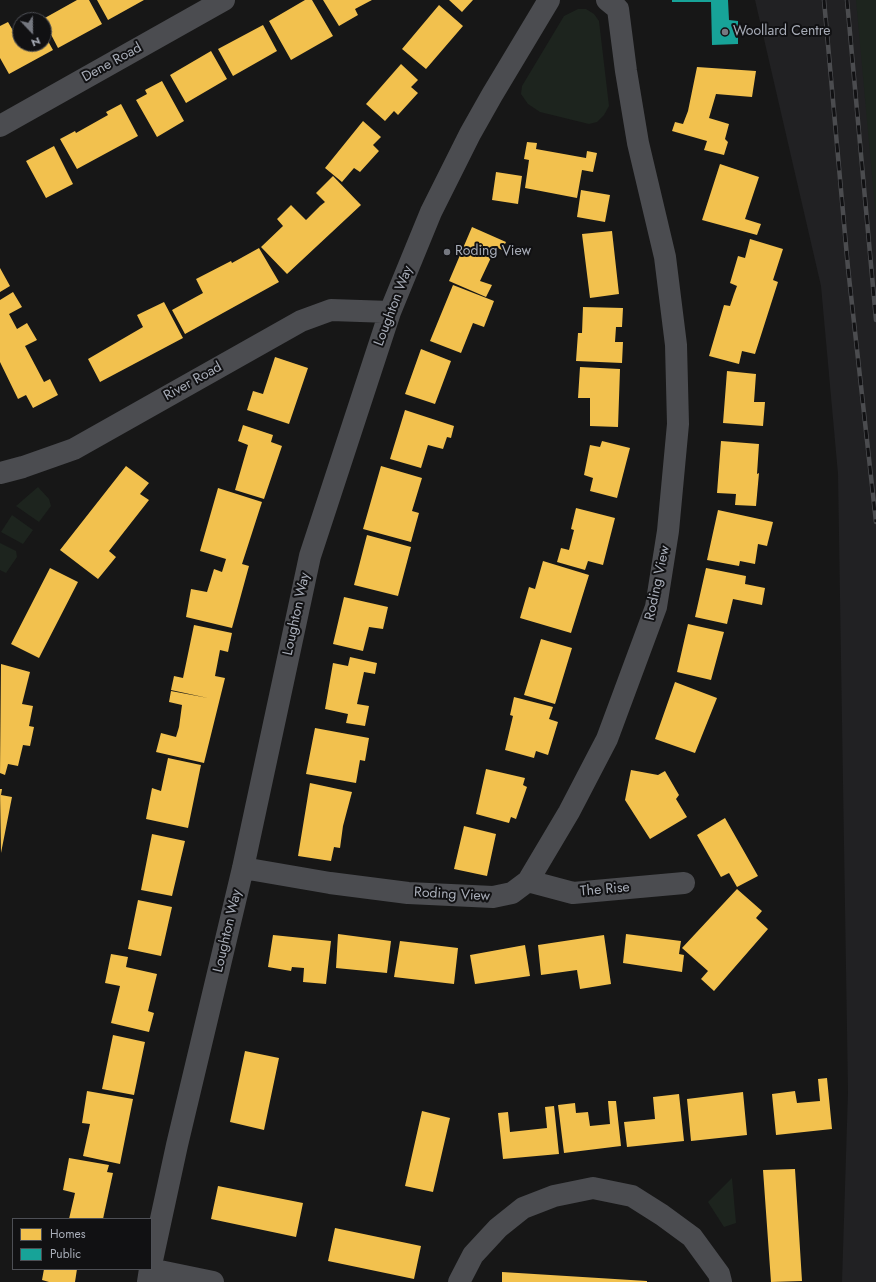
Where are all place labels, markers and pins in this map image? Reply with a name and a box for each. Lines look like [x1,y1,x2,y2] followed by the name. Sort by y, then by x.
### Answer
[733,24,830,40] place label: Woollard Centre
[720,27,730,37] marker: Woollard Centre
[455,244,531,260] place label: Roding View
[442,247,452,257] marker: Roding View

